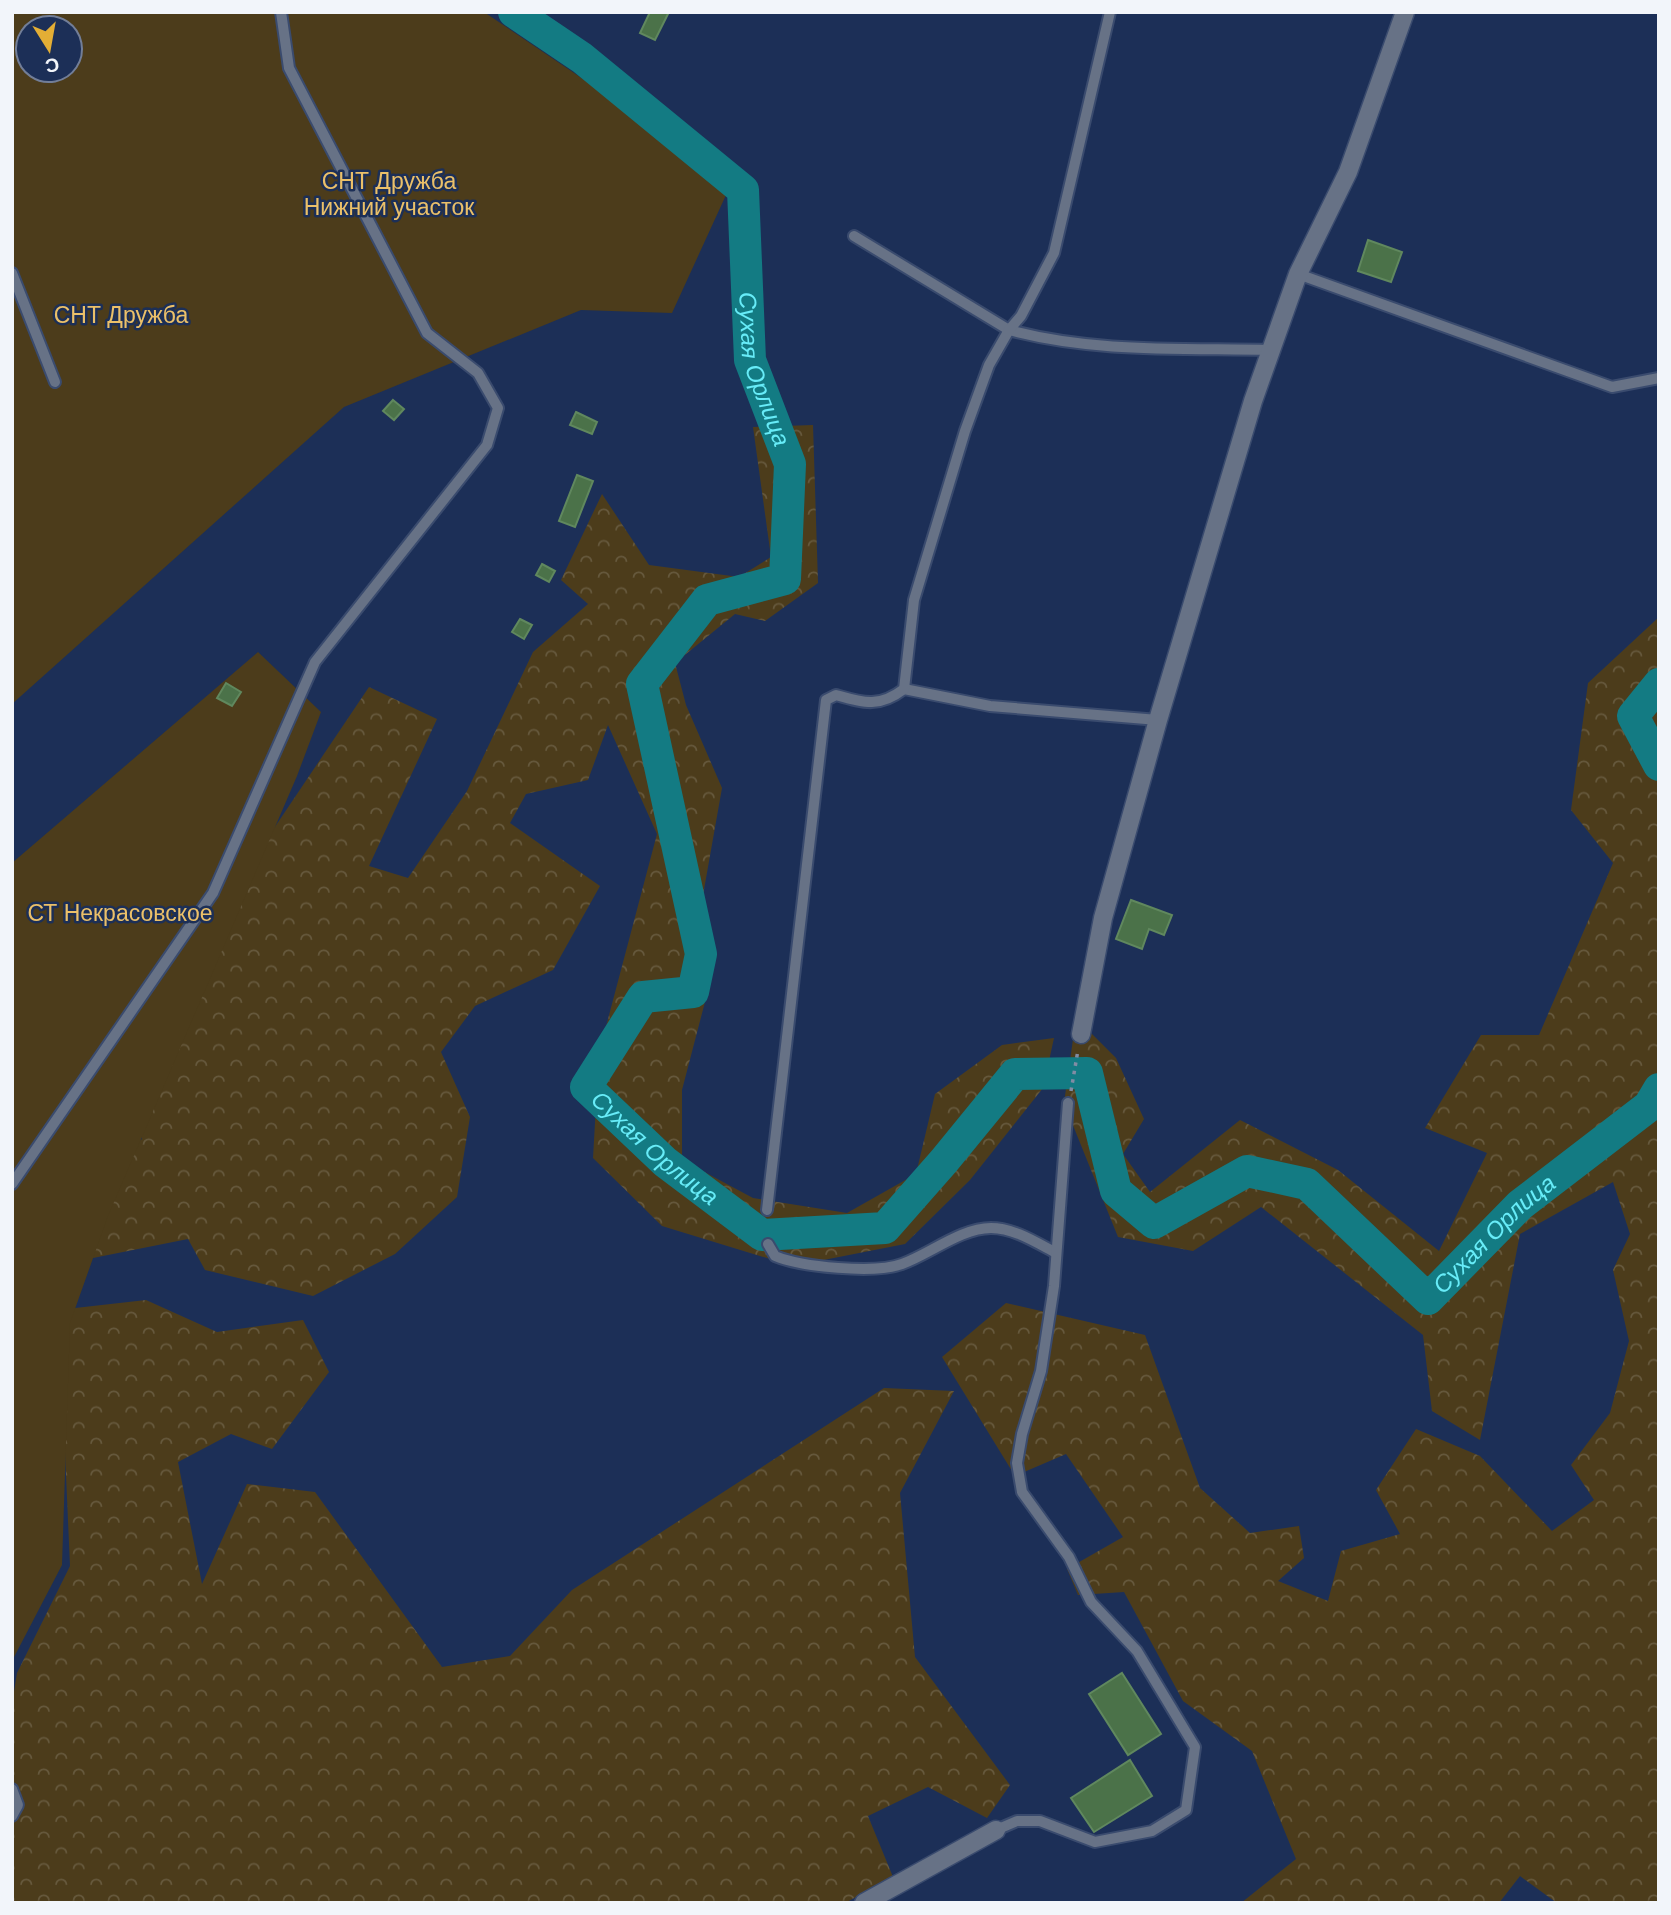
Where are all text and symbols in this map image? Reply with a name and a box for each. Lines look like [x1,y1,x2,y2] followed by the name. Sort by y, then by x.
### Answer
[14,14,84,84] north arrow
[43,54,61,77] text: С
[304,168,475,220] park label: СНТ Дружба Нижний участок
[734,291,796,450] water label: Сухая Орлица
[54,302,189,328] park label: СНТ Дружба
[27,900,213,926] park label: СТ Некрасовское
[586,1085,724,1210] water label: Сухая Орлица
[1427,1169,1560,1299] water label: Сухая Орлица

